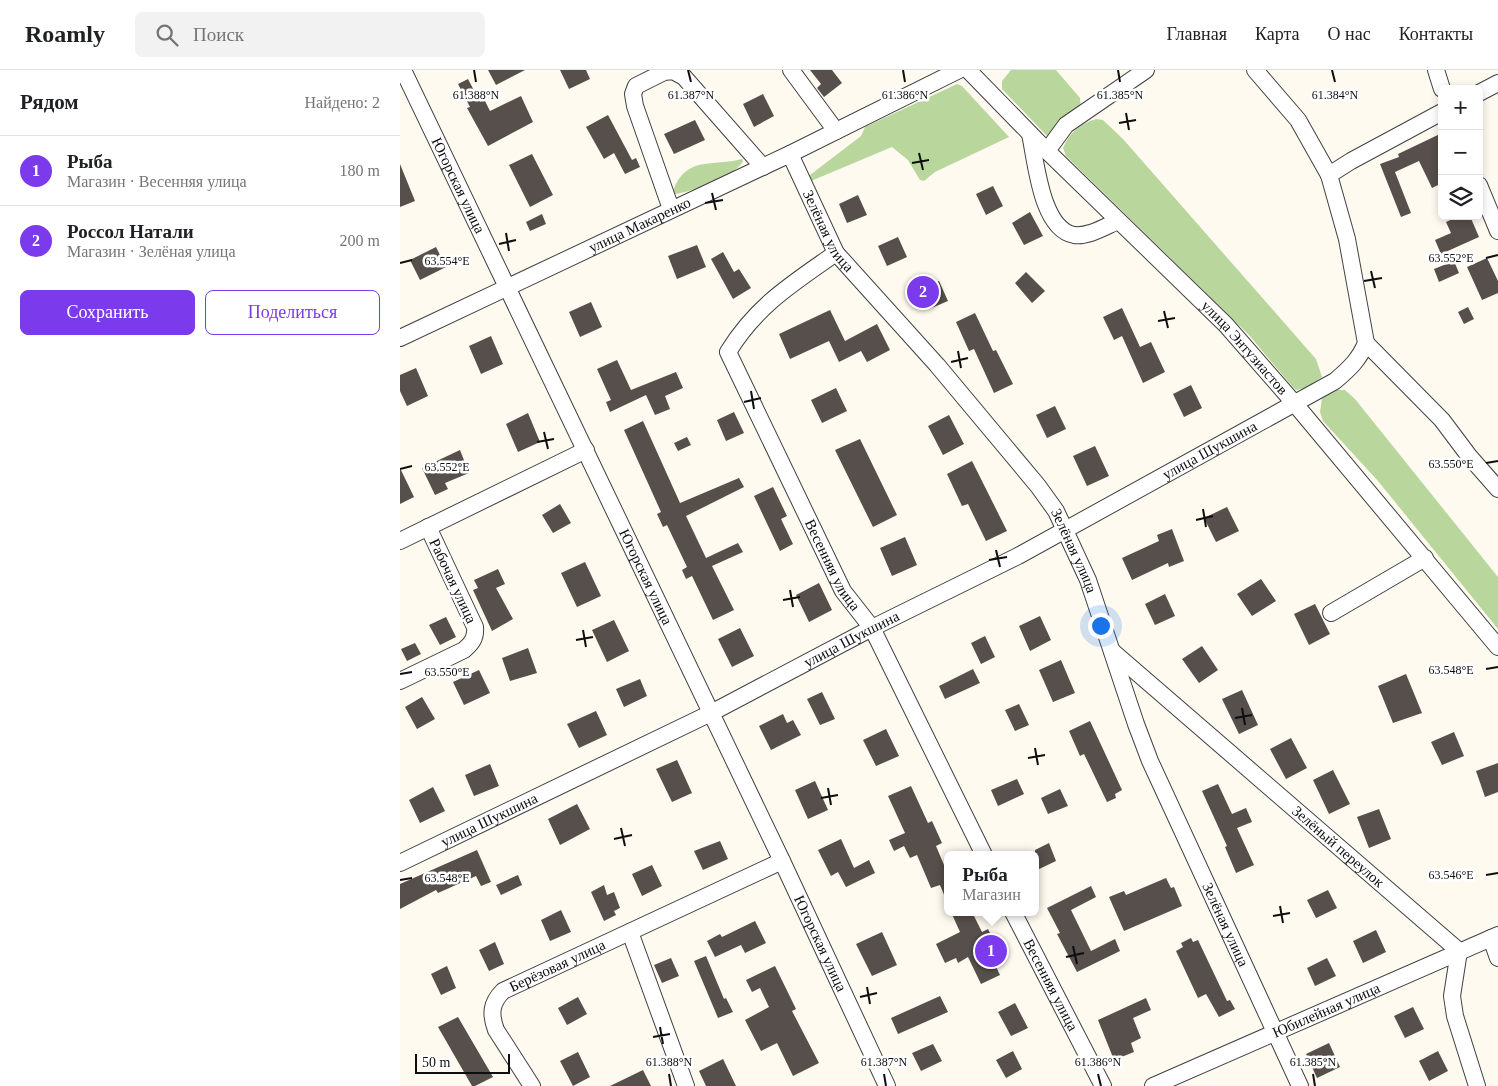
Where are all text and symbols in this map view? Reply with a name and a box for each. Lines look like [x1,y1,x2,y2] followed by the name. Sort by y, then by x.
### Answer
[135,12,485,57] search box
[25,21,105,47] text: Roamly
[153,21,181,49] icon: search
[193,24,244,45] text: Поиск
[1167,24,1227,44] text: Главная
[1255,24,1300,44] text: Карта
[1328,24,1371,44] text: О нас
[1399,24,1473,44] text: Контакты
[1438,85,1483,220] map controls
[1438,85,1483,130] button: +
[453,88,500,102] text: 61.388°N
[668,88,715,102] text: 61.387°N
[882,88,929,102] text: 61.386°N
[1097,88,1144,102] text: 61.385°N
[1312,88,1359,102] text: 61.384°N
[20,90,79,114] text: Рядом
[305,94,380,111] text: Найдено: 2
[1438,130,1483,175] button: −
[429,135,488,236] street label: Югорская улица
[67,151,112,172] text: Рыба
[32,162,40,179] text: 1
[340,162,380,179] text: 180 m
[67,173,247,190] text: Магазин · Весенняя улица
[1438,175,1483,220] button: layers
[800,187,857,275] street label: Зелёная улица
[586,194,693,256] street label: улица Макаренко
[67,221,194,242] text: Россол Натали
[32,232,40,249] text: 2
[340,232,380,249] text: 200 m
[67,243,236,260] text: Магазин · Зелёная улица
[1428,251,1474,265] text: 63.552°E
[424,254,470,268] text: 63.554°E
[907,273,939,311] pin: 2
[20,290,195,335] button: Сохранить
[205,290,380,335] button: Поделиться
[1198,297,1291,398] street label: улица Энтузиастов
[1160,418,1260,483] street label: улица Шукшина
[1428,457,1474,471] text: 63.550°E
[424,460,470,474] text: 63.552°E
[1048,506,1100,595] street label: Зелёная улица
[802,517,863,614] street label: Весенняя улица
[616,526,676,628] street label: Югорская улица
[426,536,480,626] street label: Рабочая улица
[801,608,902,670] street label: улица Шукшина
[1088,613,1114,639] your location
[1428,663,1474,677] text: 63.548°E
[424,665,470,679] text: 63.550°E
[438,790,540,850] street label: улица Шукшина
[1289,803,1388,891] street label: Зелёный переулок
[944,851,1039,916] popup
[962,864,1008,885] text: Рыба
[1428,868,1474,882] text: 63.546°E
[424,871,470,885] text: 63.548°E
[1199,880,1252,969] street label: Зелёная улица
[962,886,1021,903] text: Магазин
[791,893,850,994] street label: Югорская улица
[975,932,1007,970] pin: 1
[507,936,608,995] street label: Берёзовая улица
[1020,936,1081,1034] street label: Весенняя улица
[1270,980,1383,1041] street label: Юбилейная улица
[415,1051,510,1074] scale bar
[422,1055,450,1070] text: 50 m
[646,1055,693,1069] text: 61.388°N
[861,1055,908,1069] text: 61.387°N
[1075,1055,1122,1069] text: 61.386°N
[1290,1055,1337,1069] text: 61.385°N

